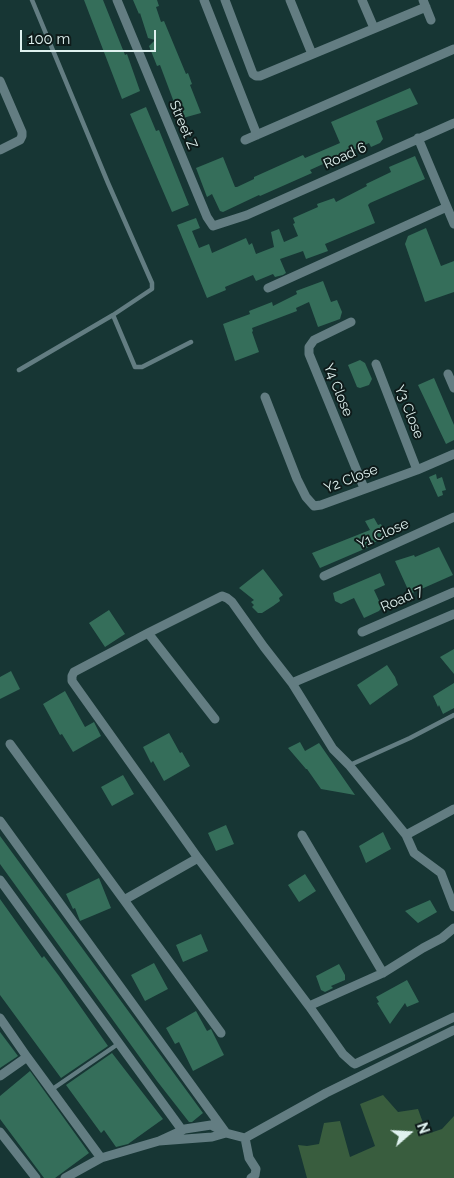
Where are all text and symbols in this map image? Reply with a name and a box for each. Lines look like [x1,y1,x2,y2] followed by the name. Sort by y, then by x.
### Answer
[22,20,159,52] scale bar
[28,30,70,48] text: 100 m
[165,98,201,152] street label: Street Z
[321,139,369,173] street label: Road 6
[320,361,356,419] street label: Y4 Close
[391,383,427,441] street label: Y3 Close
[322,461,380,497] street label: Y2 Close
[355,515,411,553] street label: Y1 Close
[378,582,426,616] street label: Road 7
[384,1108,434,1158] north arrow
[414,1120,432,1136] text: N

